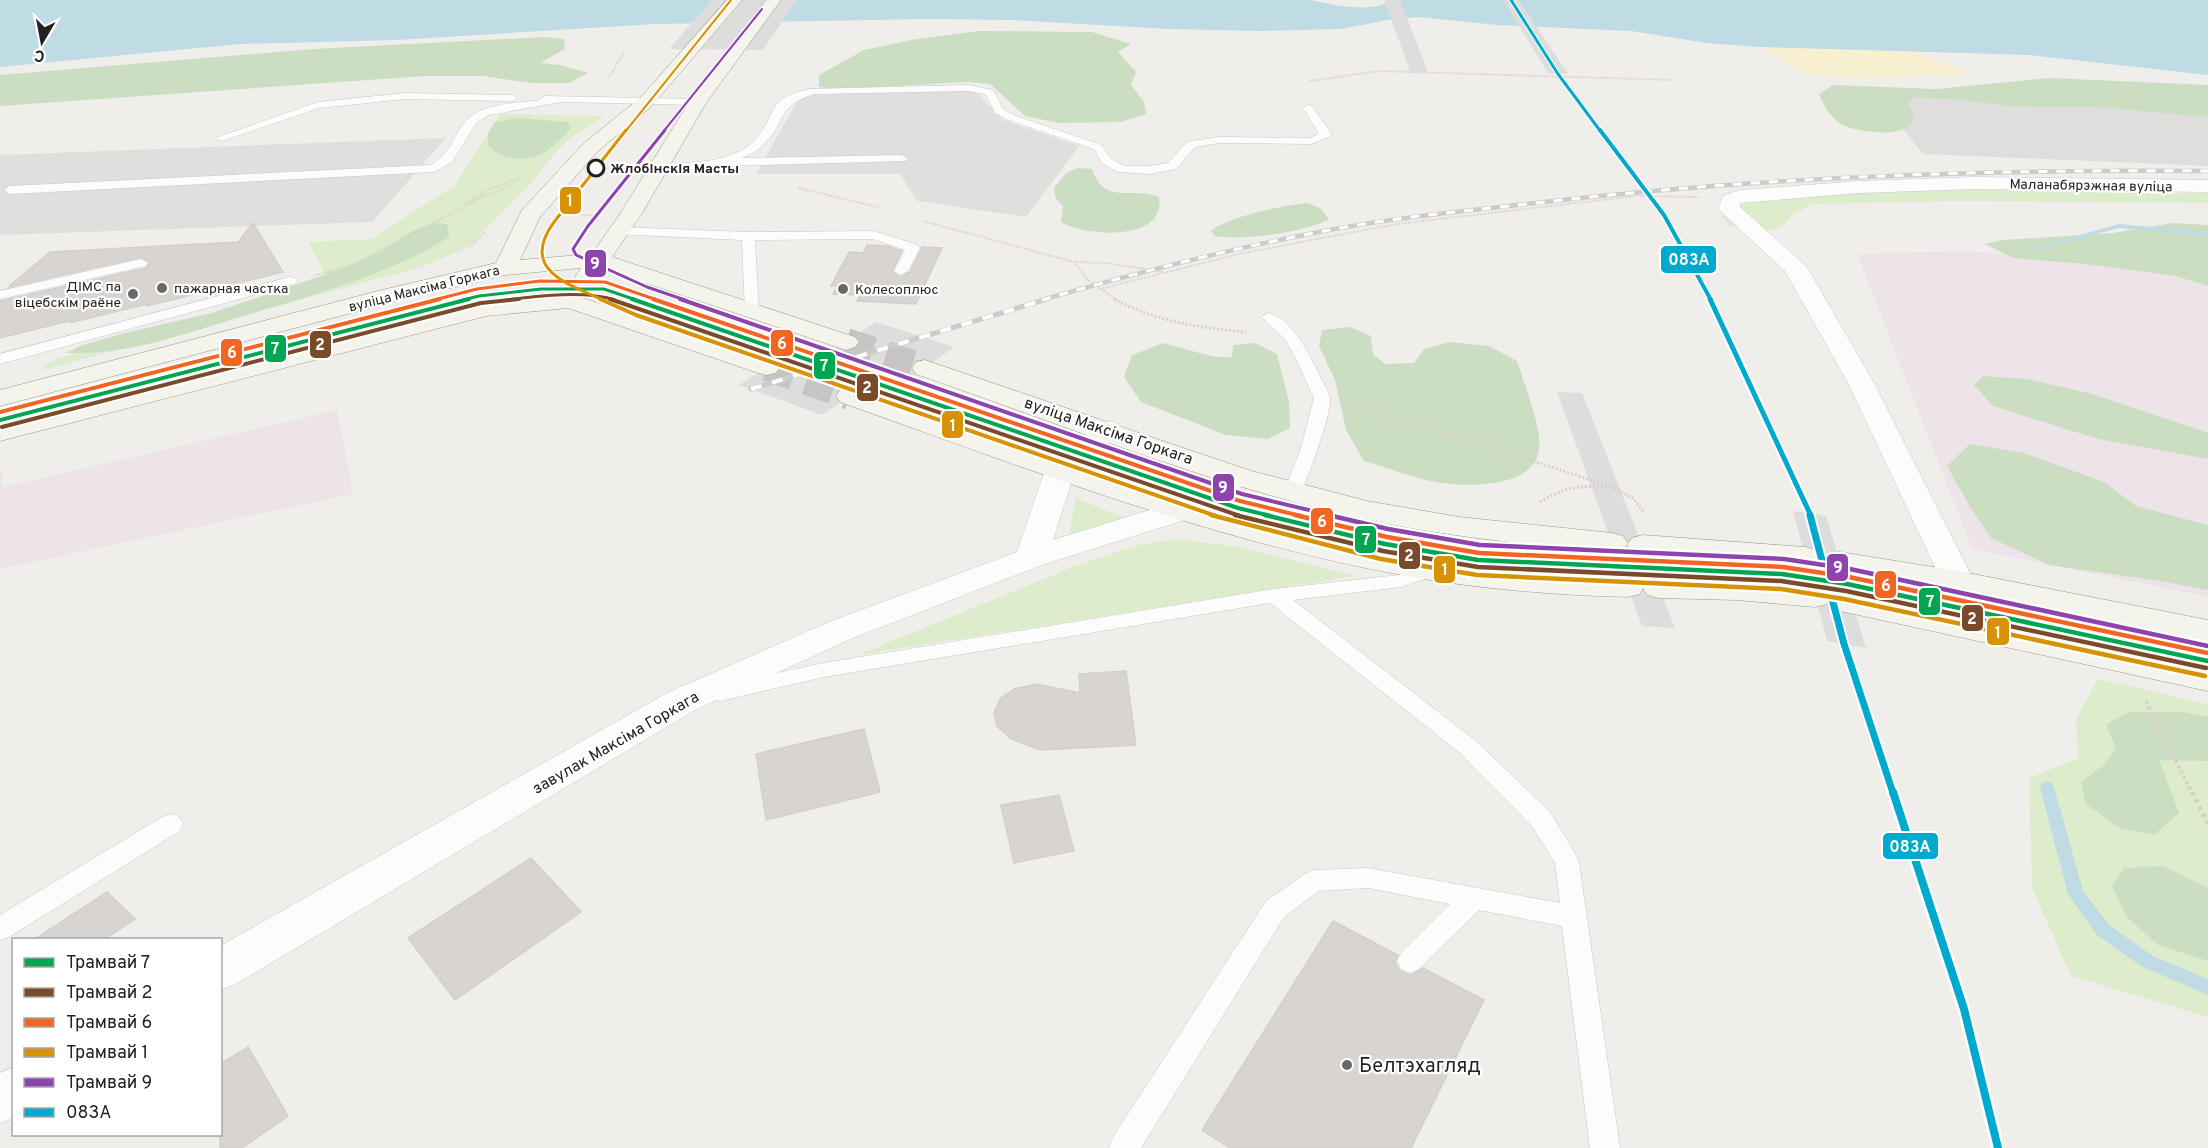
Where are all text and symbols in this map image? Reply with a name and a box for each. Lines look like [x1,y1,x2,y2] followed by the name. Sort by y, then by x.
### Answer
[12,12,72,72] north arrow
[33,44,47,66] text: С
[587,159,605,177] marker: Жлобінскія Масты
[610,161,739,178] place label: Жлобінскія Масты
[2009,177,2173,196] street label: Маланабярэжная вуліца
[559,186,582,215] line badge: 1
[567,192,573,212] text: 1
[1660,245,1717,274] line badge: 083А
[584,249,607,278] line badge: 9
[1668,251,1710,271] text: 083А
[590,255,600,275] text: 9
[347,262,502,316] street label: вуліца Максіма Горкага
[15,279,121,312] place label: ДІМС па віцебскім раёне
[155,281,169,295] marker: пажарная частка
[174,281,288,298] place label: пажарная частка
[836,282,850,296] marker: Колесоплюс
[855,282,939,299] place label: Колесоплюс
[126,287,140,301] marker: ДІМС па віцебскім раёне
[770,329,794,357] line badge: 6
[309,330,332,359] line badge: 2
[264,334,287,363] line badge: 7
[777,335,787,355] text: 6
[315,336,325,356] text: 2
[220,338,243,367] line badge: 6
[271,340,279,360] text: 7
[227,344,237,364] text: 6
[813,351,836,380] line badge: 7
[820,357,828,377] text: 7
[856,373,879,402] line badge: 2
[862,379,872,399] text: 2
[1021,394,1195,470] street label: вуліца Максіма Горкага
[941,410,964,439] line badge: 1
[950,417,956,437] text: 1
[1212,473,1235,502] line badge: 9
[1218,479,1228,499] text: 9
[1310,507,1334,535] line badge: 6
[1317,513,1327,533] text: 6
[1354,525,1377,554] line badge: 7
[1362,531,1370,551] text: 7
[1398,541,1421,570] line badge: 2
[1404,547,1414,567] text: 2
[1826,553,1849,582] line badge: 9
[1433,555,1456,584] line badge: 1
[1833,559,1843,579] text: 9
[1442,561,1448,581] text: 1
[1874,570,1897,599] line badge: 6
[1881,577,1891,597] text: 6
[1918,587,1941,616] line badge: 7
[1926,593,1934,613] text: 7
[1961,604,1984,632] line badge: 2
[1967,610,1977,630] text: 2
[1986,617,2010,646] line badge: 1
[1995,624,2001,644] text: 1
[529,688,703,800] street label: завулак Максіма Горкага
[1882,832,1939,860] line badge: 083А
[1889,838,1931,858] text: 083А
[12,938,222,1136] legend
[66,952,150,975] text: Трамвай 7
[66,982,153,1005] text: Трамвай 2
[66,1012,152,1035] text: Трамвай 6
[66,1042,148,1065] text: Трамвай 1
[1359,1054,1481,1080] place label: Белтэхагляд
[1340,1058,1354,1072] marker: Белтэхагляд
[66,1072,152,1095] text: Трамвай 9
[66,1102,111,1125] text: 083А

